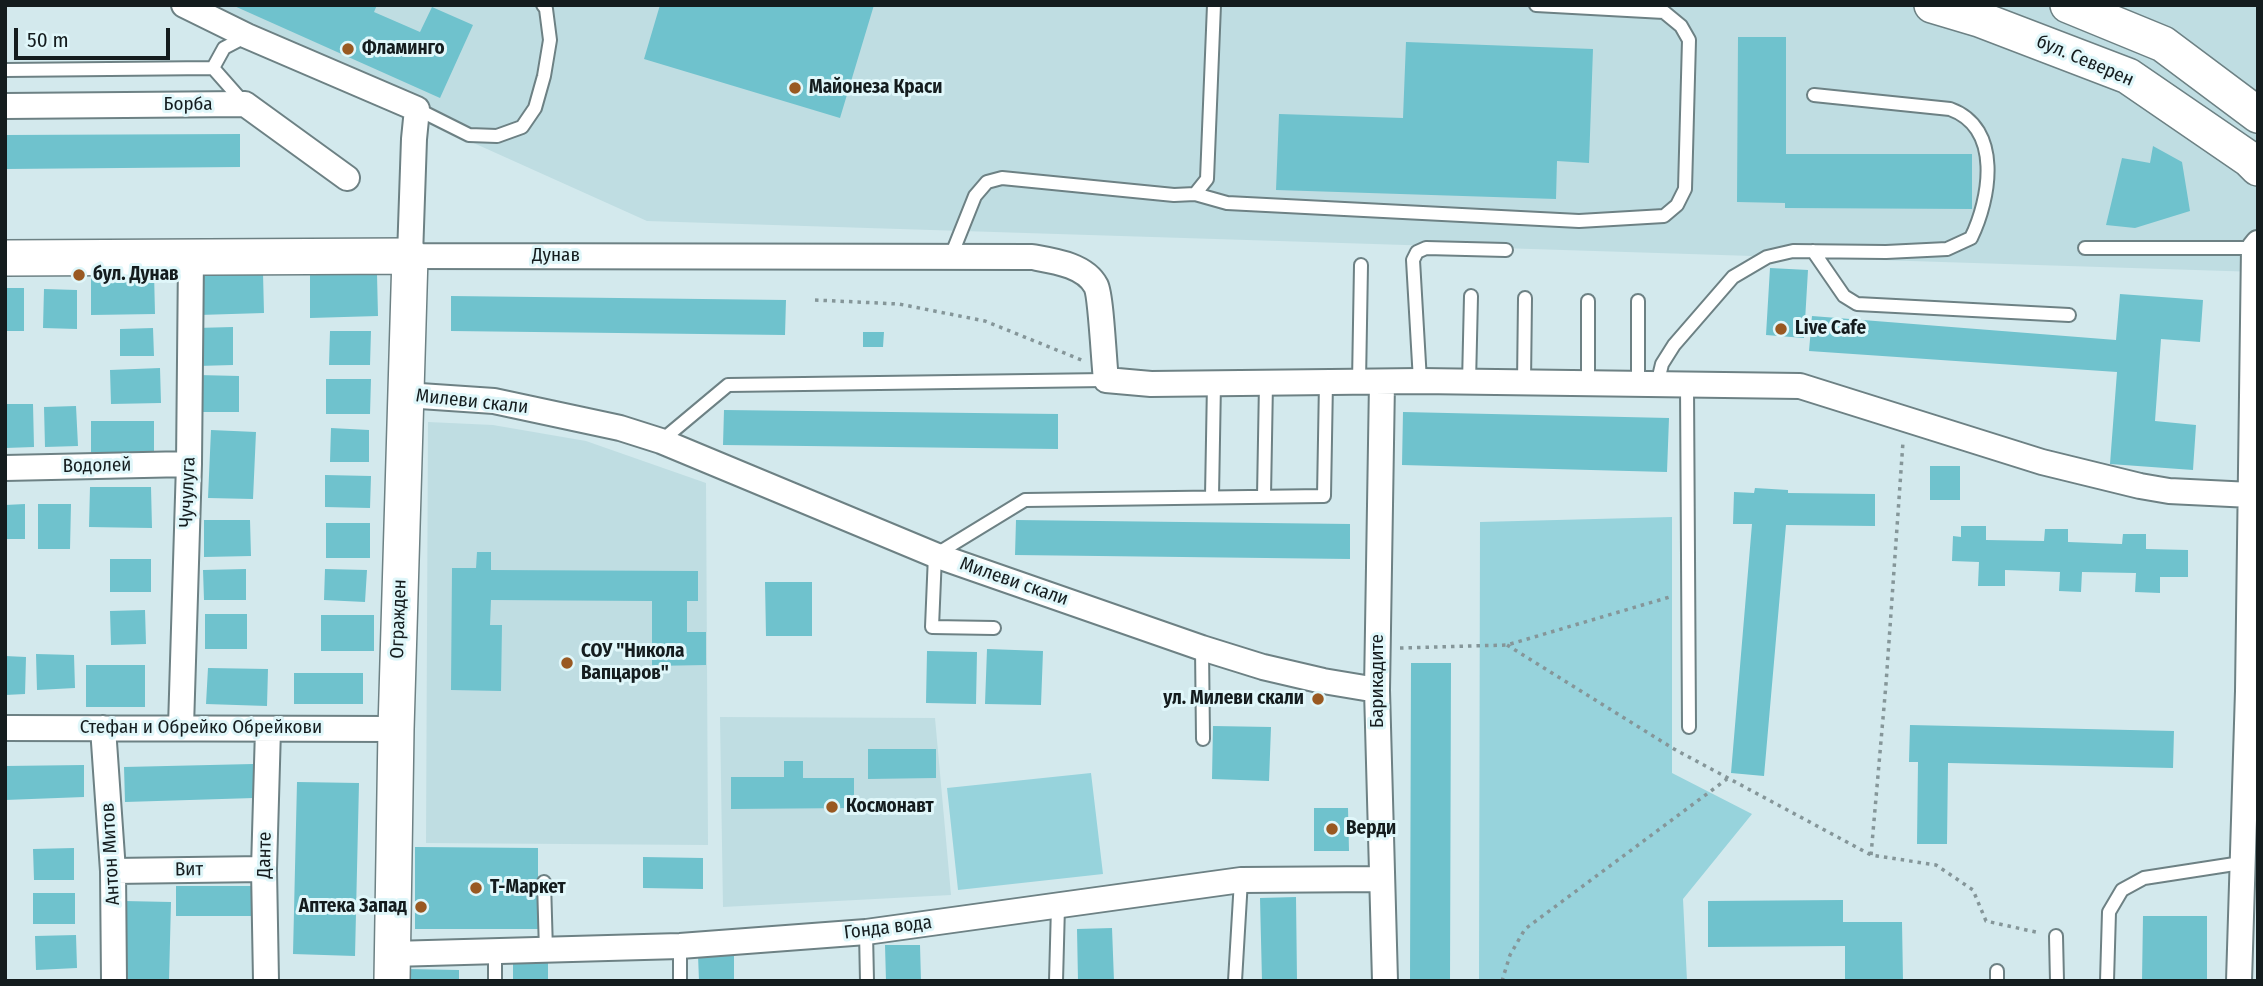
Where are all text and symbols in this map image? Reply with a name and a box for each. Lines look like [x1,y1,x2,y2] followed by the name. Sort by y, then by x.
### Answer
[18,14,173,58] scale bar
[27,27,69,53] text: 50 m
[2033,30,2137,92] street label: бул. Северен
[362,38,445,60] place label: Фламинго
[340,41,356,57] marker: Фламинго
[809,77,942,99] place label: Майонеза Краси
[787,80,803,96] marker: Майонеза Краси
[163,94,213,116] street label: Борба
[532,245,580,267] street label: Дунав
[93,264,179,286] place label: бул. Дунав
[71,267,87,283] marker: бул. Дунав
[1795,318,1866,340] place label: Live Cafe
[1773,321,1789,337] marker: Live Cafe
[415,385,529,419] street label: Милеви скали
[62,454,132,478] street label: Водолей
[175,456,201,528] street label: Чучулуга
[957,553,1071,611] street label: Милеви скали
[386,579,412,659] street label: Огражден
[1367,634,1389,728] street label: Барикадите
[581,641,684,685] place label: СОУ "Никола Вапцаров"
[559,655,575,671] marker: СОУ "Никола Вапцаров"
[1163,688,1304,710] place label: ул. Милеви скали
[1310,691,1326,707] marker: ул. Милеви скали
[80,717,322,739] street label: Стефан и Обрейко Обрейкови
[846,796,934,818] place label: Космонавт
[824,799,840,815] marker: Космонавт
[97,802,125,906] street label: Антон Митов
[1346,818,1396,840] place label: Верди
[1324,821,1340,837] marker: Верди
[253,831,277,879] street label: Данте
[175,858,203,882] street label: Вит
[490,877,566,899] place label: Т-Маркет
[468,880,484,896] marker: Т-Маркет
[299,896,407,918] place label: Аптека Запад
[413,899,429,915] marker: Аптека Запад
[843,911,933,945] street label: Гонда вода

